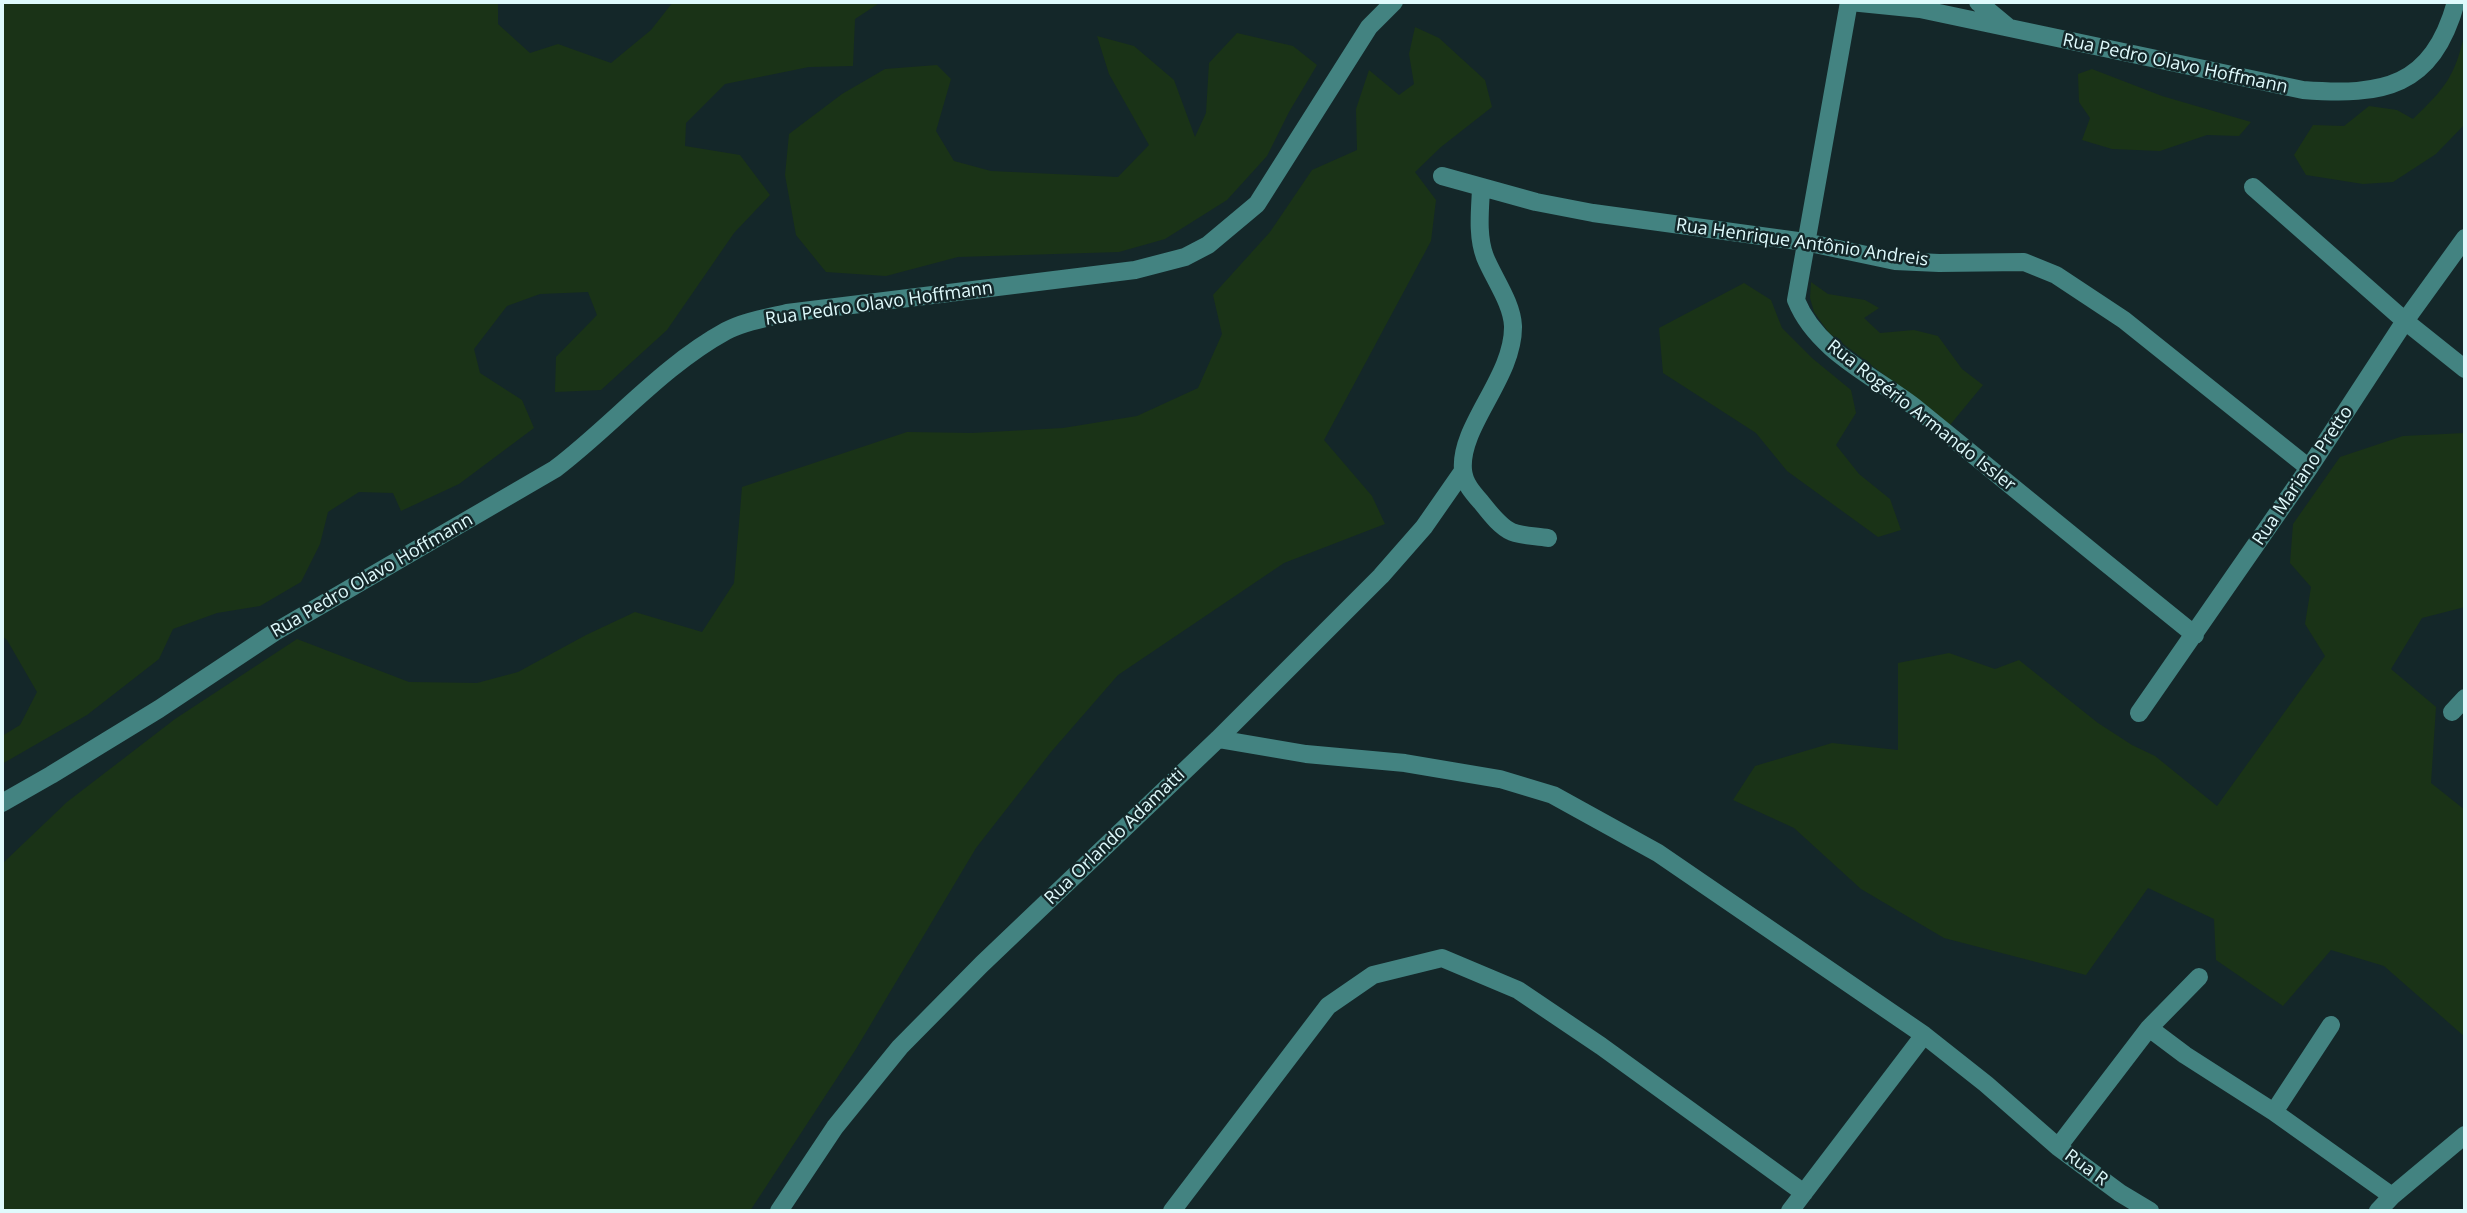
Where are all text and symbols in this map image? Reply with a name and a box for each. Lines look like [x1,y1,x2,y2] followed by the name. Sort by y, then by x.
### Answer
[2060,30,2290,98] street label: Rua Pedro Olavo Hoffmann
[1674,215,1930,271] street label: Rua Henrique Antônio Andreis
[764,277,994,331] street label: Rua Pedro Olavo Hoffmann
[1822,336,2020,496] street label: Rua Rogério Armando Issler
[2248,402,2358,550] street label: Rua Mariano Pretto
[267,509,477,643] street label: Rua Pedro Olavo Hoffmann
[1040,764,1190,910] street label: Rua Orlando Adamatti
[2060,1145,2112,1191] street label: Rua R

